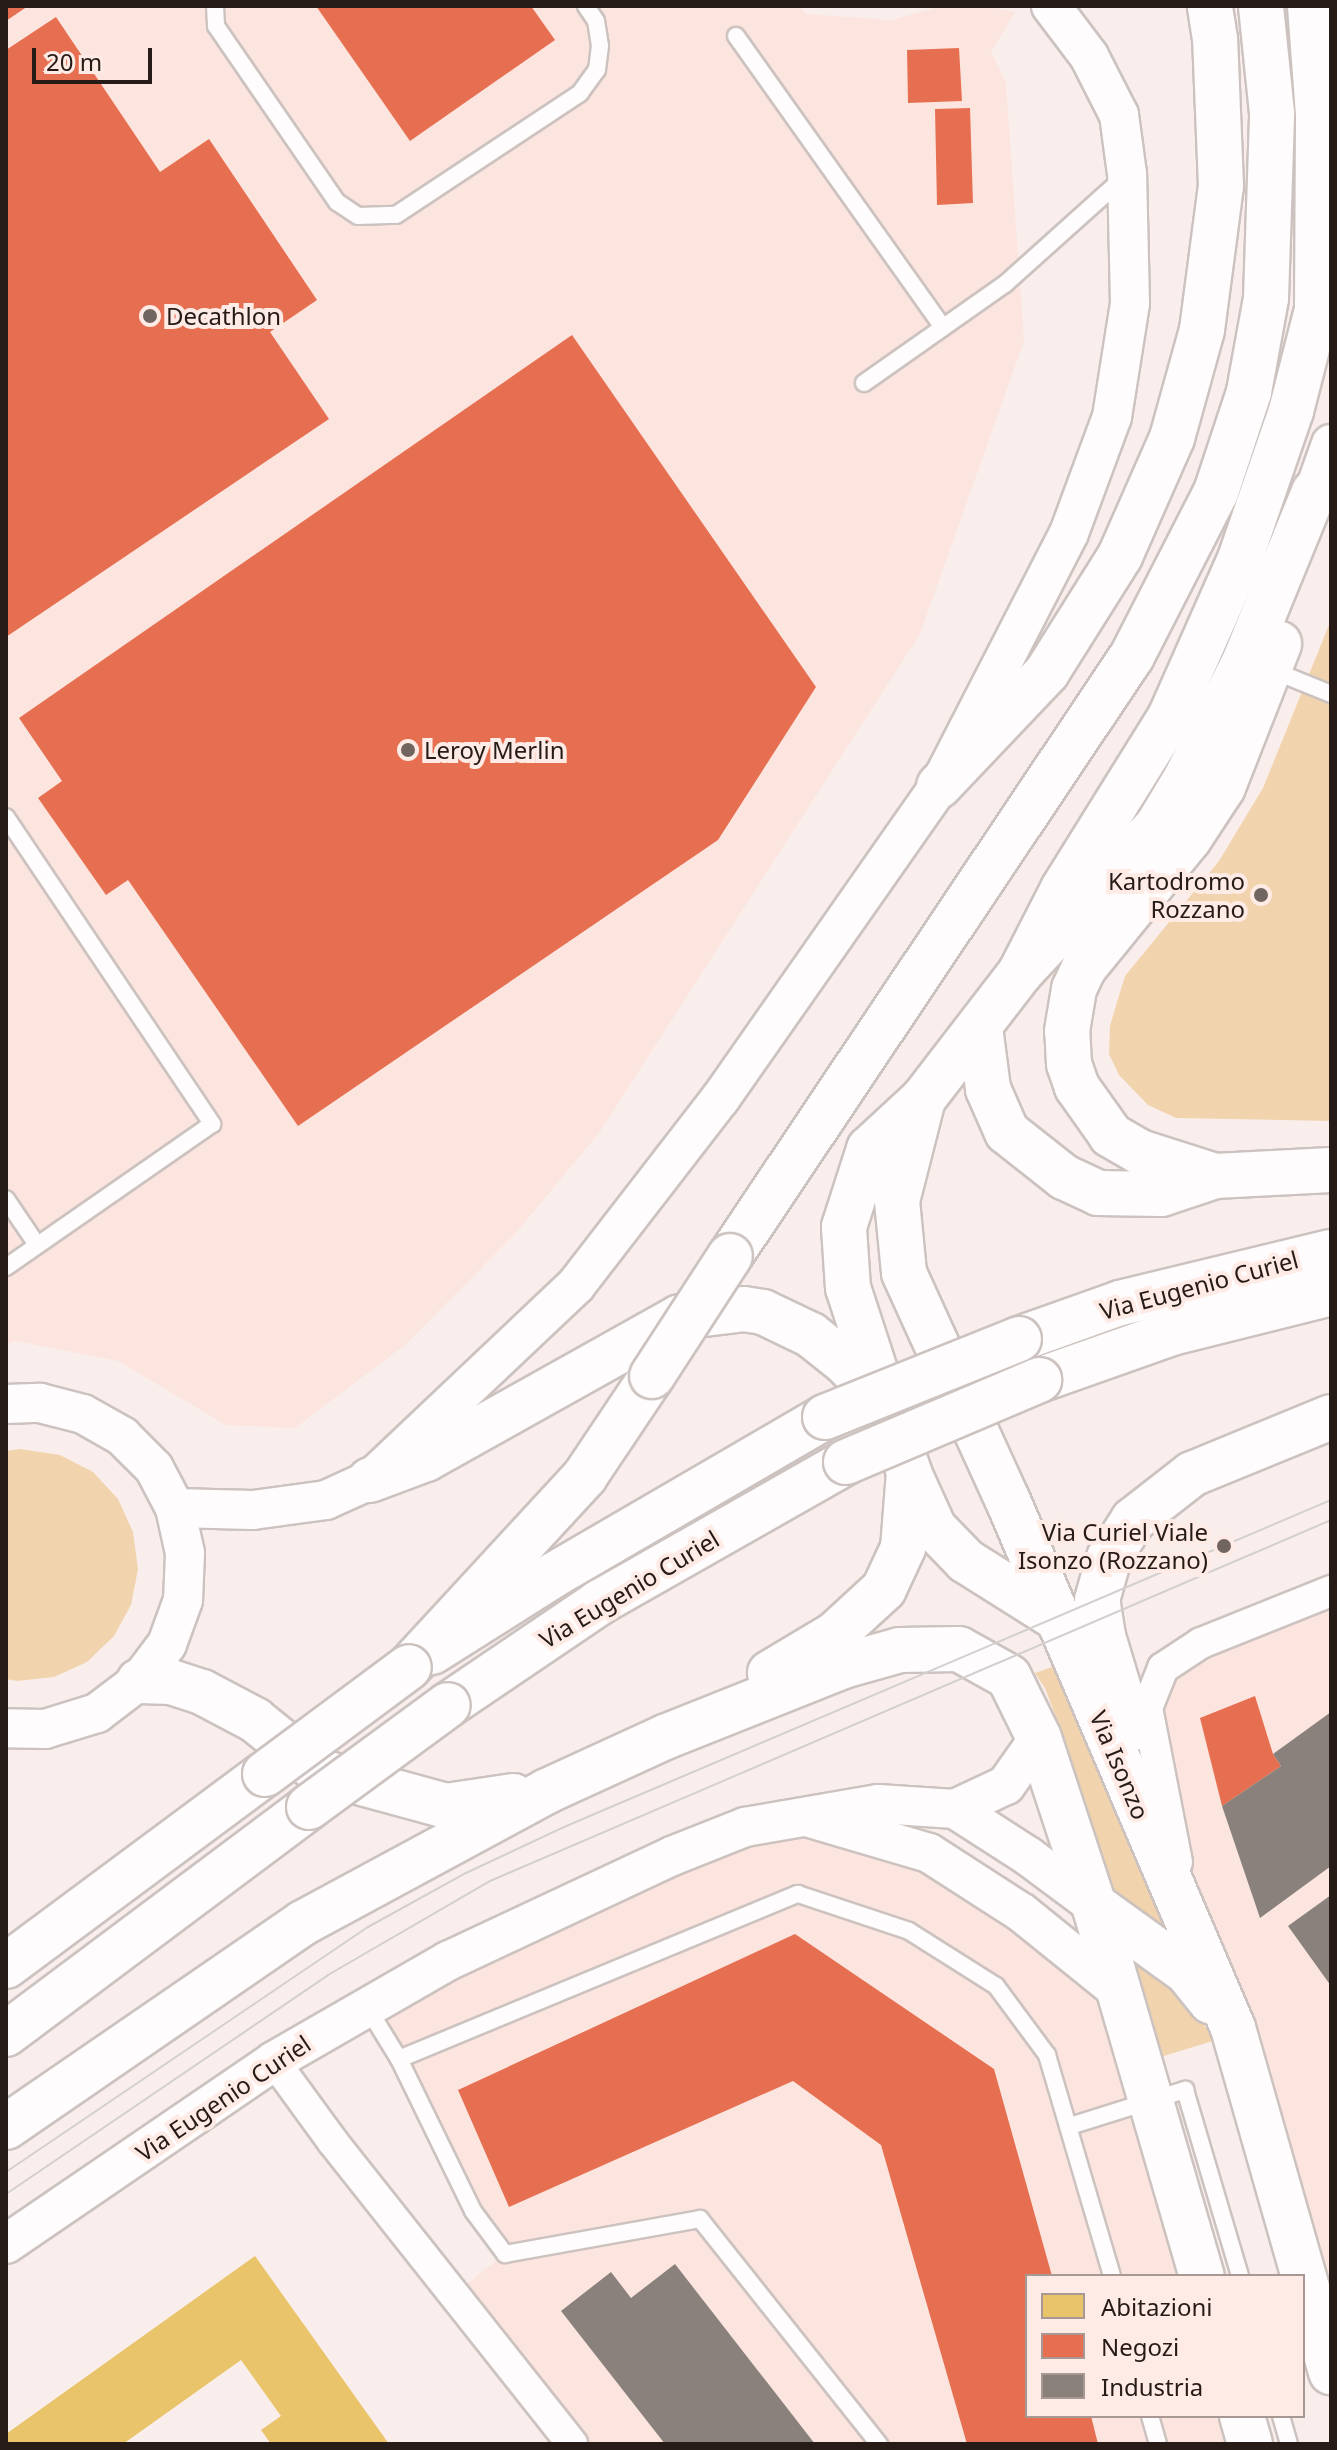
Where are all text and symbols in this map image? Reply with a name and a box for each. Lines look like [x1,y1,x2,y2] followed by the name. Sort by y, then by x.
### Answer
[36,32,156,82] scale bar
[46,45,102,78] text: 20 m
[166,302,281,330] place label: Decathlon
[141,307,159,325] marker: Decathlon
[424,736,564,764] place label: Leroy Merlin
[399,741,417,759] marker: Leroy Merlin
[1108,867,1245,923] place label: Kartodromo Rozzano
[1252,886,1270,904] marker: Kartodromo Rozzano
[1097,1245,1301,1325] street label: Via Eugenio Curiel
[1018,1518,1208,1574] place label: Via Curiel Viale Isonzo (Rozzano)
[534,1524,724,1654] street label: Via Eugenio Curiel
[1215,1537,1233,1555] marker: Via Curiel Viale Isonzo (Rozzano)
[1084,1706,1156,1824] street label: Via Isonzo
[130,2029,316,2167] street label: Via Eugenio Curiel
[1025,2274,1305,2418] legend
[1101,2290,1212,2323] text: Abitazioni
[1101,2330,1179,2363] text: Negozi
[1101,2370,1203,2403] text: Industria

